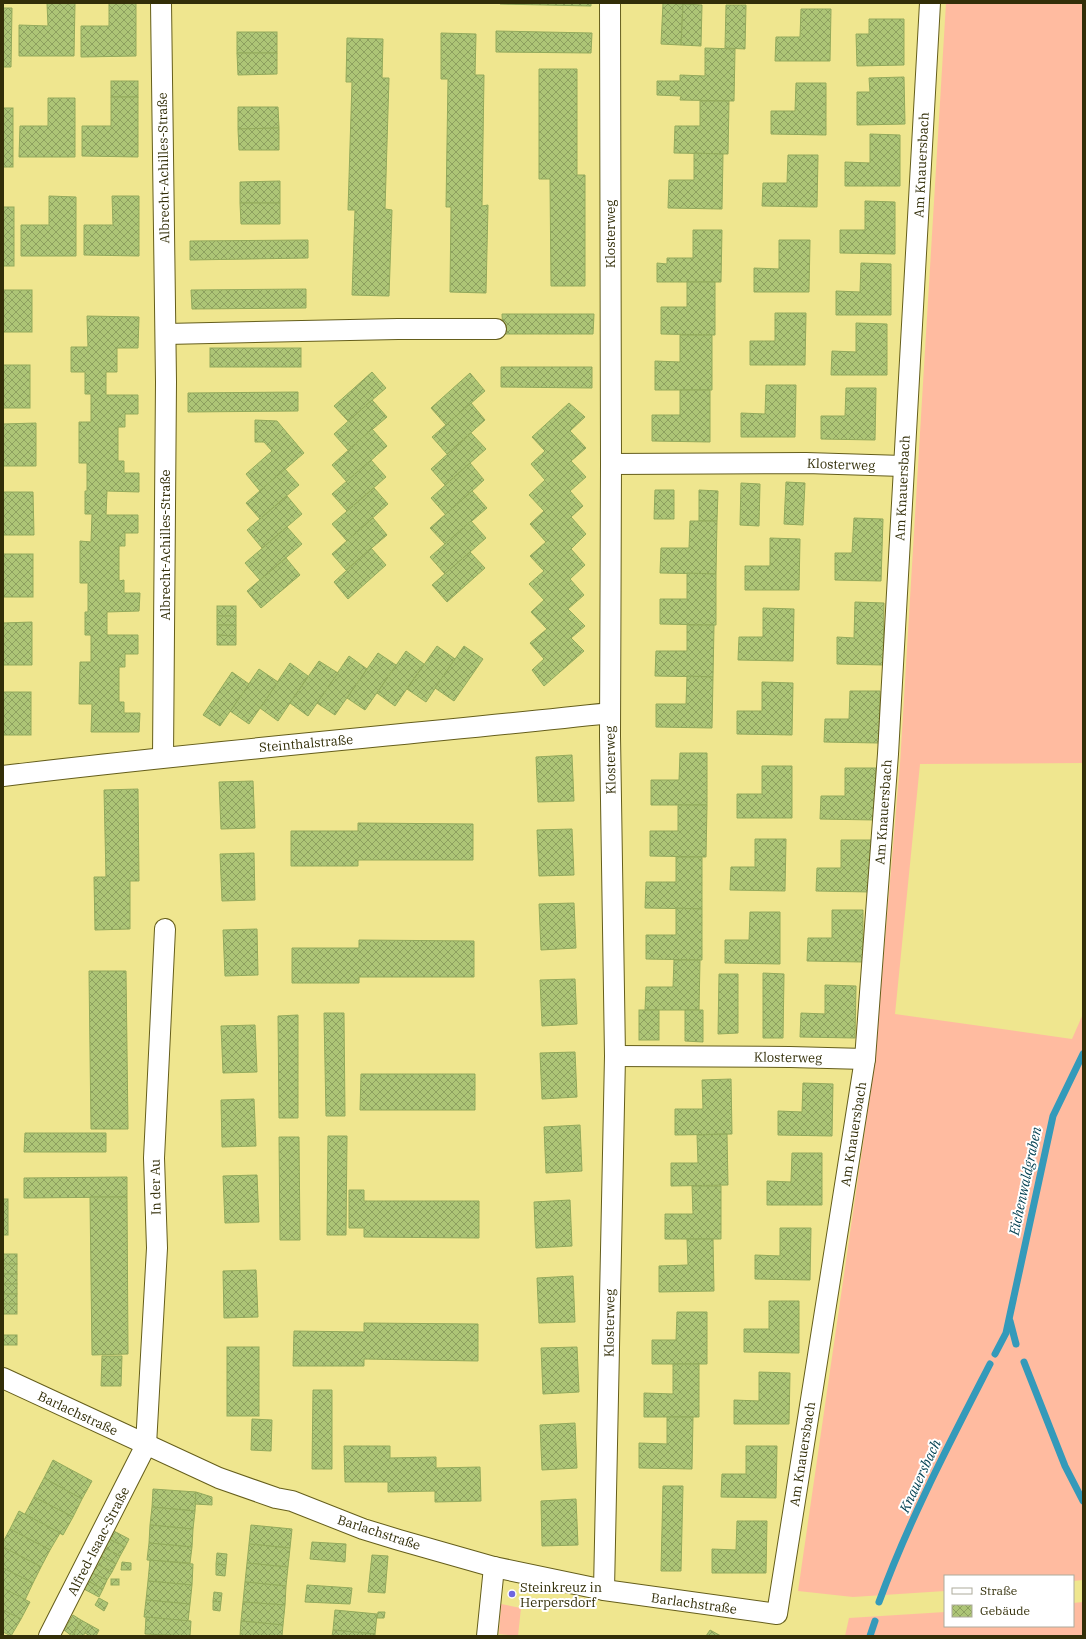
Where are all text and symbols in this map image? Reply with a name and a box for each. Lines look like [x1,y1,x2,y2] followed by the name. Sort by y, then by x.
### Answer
[154,92,173,244] street label: Albrecht-Achilles-Straße
[910,112,933,218] street label: Am Knauersbach
[602,200,619,268] street label: Klosterweg
[891,435,914,541] street label: Am Knauersbach
[806,455,875,474] street label: Klosterweg
[157,469,174,621] street label: Albrecht-Achilles-Straße
[601,726,620,794] street label: Klosterweg
[258,731,354,756] street label: Steinthalstraße
[871,759,896,865] street label: Am Knauersbach
[754,1048,822,1067] street label: Klosterweg
[837,1081,870,1188] street label: Am Knauersbach
[1005,1125,1045,1238] water label: Eichenwaldgraben
[147,1159,164,1215] street label: In der Au
[600,1289,619,1357] street label: Klosterweg
[35,1387,121,1439] street label: Barlachstraße
[786,1401,819,1508] street label: Am Knauersbach
[895,1436,945,1516] water label: Knauersbach
[64,1484,133,1598] street label: Alfred-Isaac-Straße
[335,1511,423,1554] street label: Barlachstraße
[944,1575,1074,1627] legend
[520,1579,602,1611] place label: Steinkreuz in Herpersdorf
[980,1583,1017,1598] text: Straße
[507,1589,517,1599] marker: Steinkreuz in Herpersdorf
[650,1589,738,1618] street label: Barlachstraße
[980,1603,1030,1618] text: Gebäude

